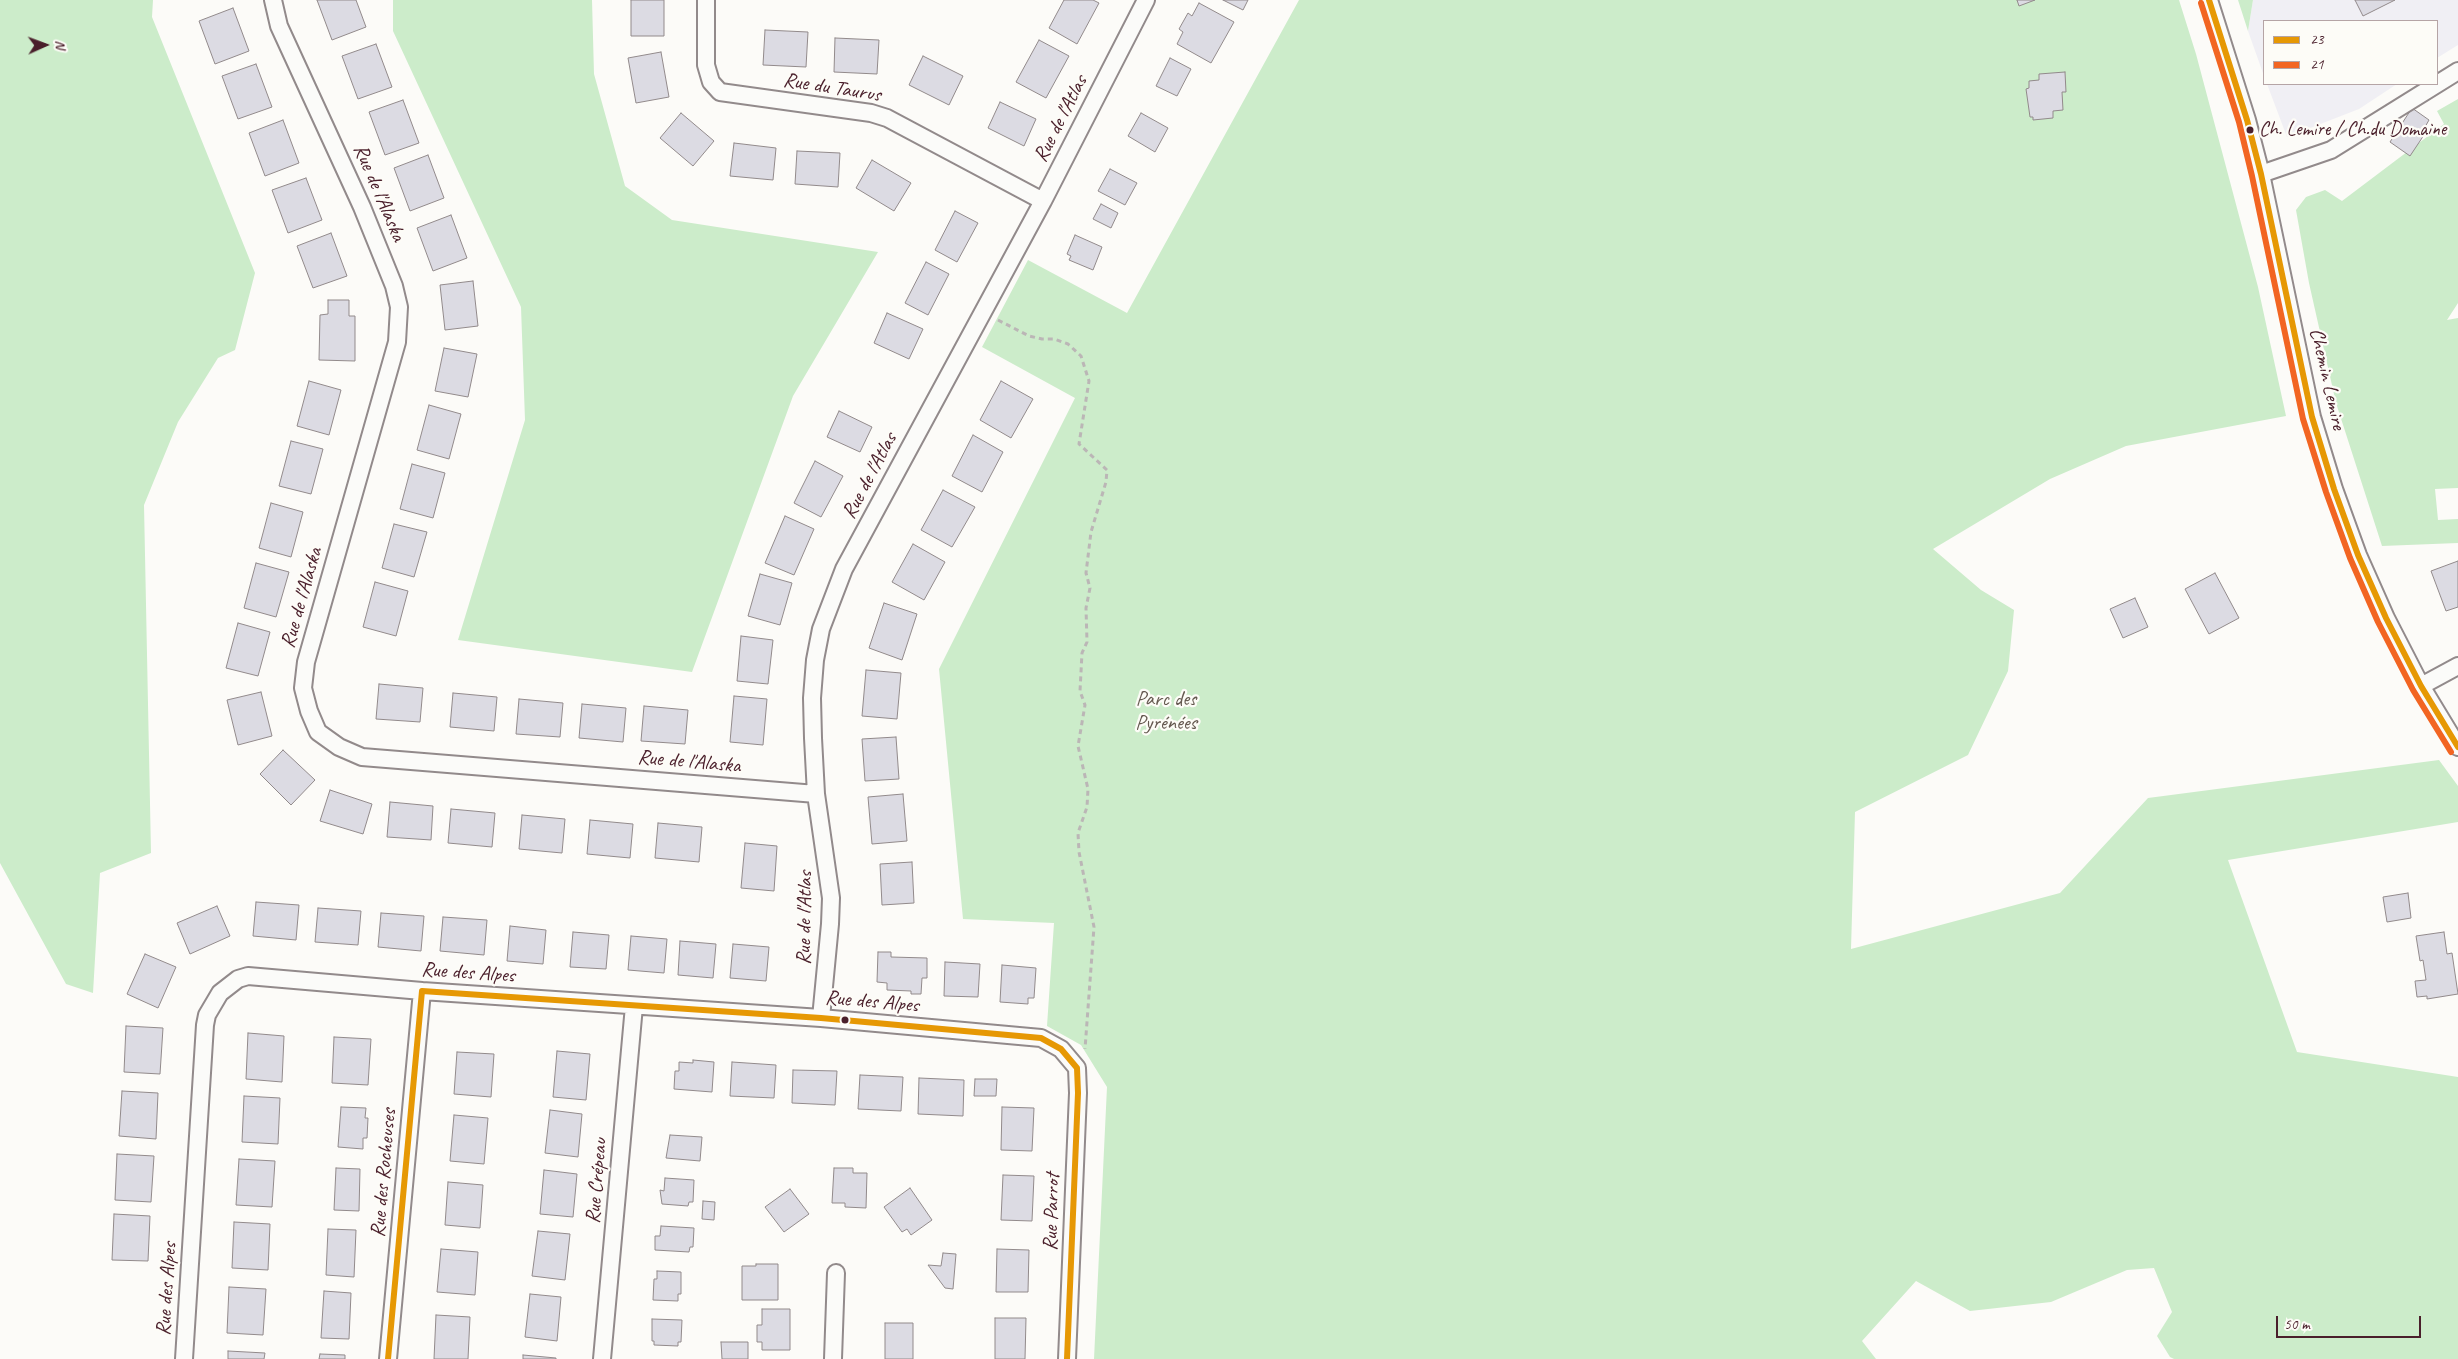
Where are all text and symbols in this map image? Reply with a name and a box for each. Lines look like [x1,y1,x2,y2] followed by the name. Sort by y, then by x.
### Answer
[20,20,70,70] north arrow
[2263,20,2438,85] legend
[2310,30,2324,49] text: 23
[52,40,69,49] text: N
[2310,55,2324,74] text: 21
[781,68,883,108] street label: Rue du Taurus
[1028,71,1094,167] street label: Rue de l'Atlas
[2259,118,2446,142] place label: Ch. Lemire / Ch.du Domaine
[2245,125,2255,135] marker: Ch. Lemire / Ch.du Domaine
[347,141,411,245] street label: Rue de l'Alaska
[2303,326,2351,432] street label: Chemin Lemire
[837,429,903,523] street label: Rue de l'Atlas
[276,545,328,651] street label: Rue de l'Alaska
[1135,686,1197,736] park label: Parc des Pyrénées
[637,745,741,779] street label: Rue de l'Alaska
[792,871,818,965] street label: Rue de l'Atlas
[420,957,516,989] street label: Rue des Alpes
[824,985,920,1019] street label: Rue des Alpes
[840,1015,850,1025] unlabelled marker
[366,1108,402,1238] street label: Rue des Rocheuses
[581,1137,613,1225] street label: Rue Crépeau
[1038,1173,1066,1251] street label: Rue Parrot
[151,1241,183,1337] street label: Rue des Alpes
[2278,1306,2423,1338] scale bar
[2284,1315,2310,1334] text: 50 m

